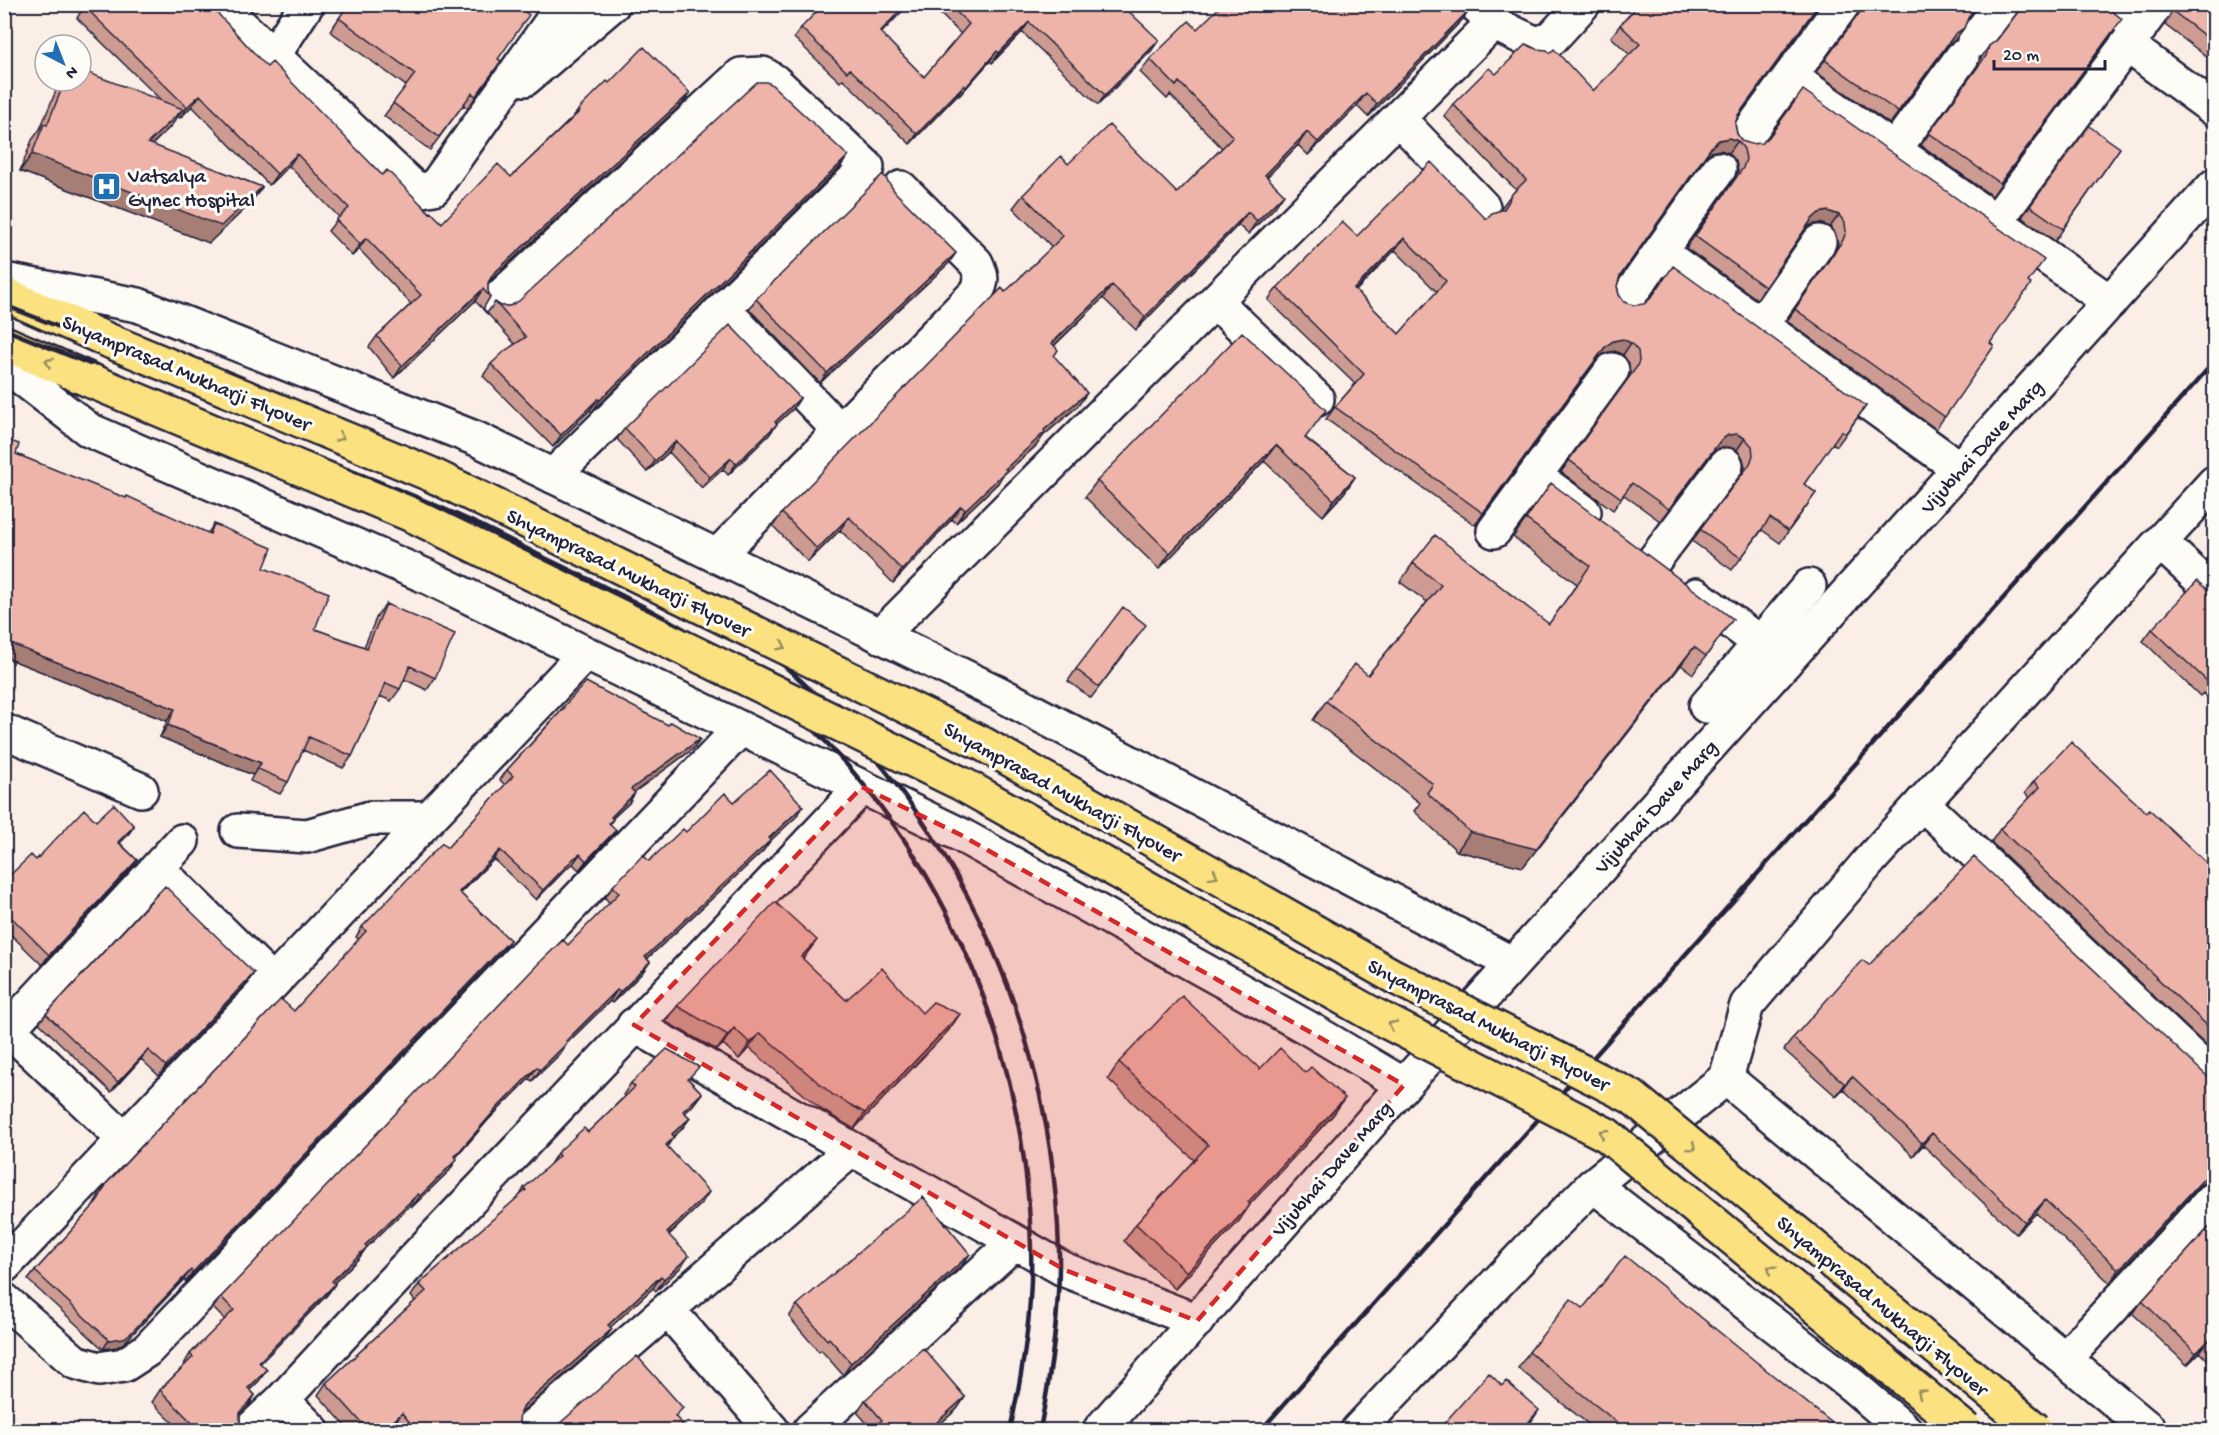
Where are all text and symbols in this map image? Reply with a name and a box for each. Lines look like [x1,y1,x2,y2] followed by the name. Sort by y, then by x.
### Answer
[33,33,93,93] north arrow
[1994,33,2105,71] scale bar
[2003,46,2039,67] text: 20 m
[60,61,81,82] text: N
[127,166,255,215] place label: Vatsalya Gynec Hospital
[91,171,123,203] hospital icon: Vatsalya Gynec Hospital
[57,311,315,440] street label: Shyamprasad Mukharji Flyover
[45,358,56,370] one-way arrow
[1916,376,2050,521] street label: Vijubhai Dave Marg
[334,430,345,442] one-way arrow
[502,505,755,646] street label: Shyamprasad Mukharji Flyover
[775,639,786,650] one-way arrow
[938,718,1186,871] street label: Shyamprasad Mukharji Flyover
[1590,736,1724,881] street label: Vijubhai Dave Marg
[1208,868,1218,879] one-way arrow
[1362,955,1614,1100] street label: Shyamprasad Mukharji Flyover
[1388,1021,1399,1032] one-way arrow
[1267,1097,1399,1244] street label: Vijubhai Dave Marg
[1599,1129,1609,1141] one-way arrow
[1685,1140,1696,1151] one-way arrow
[1770,1212,1993,1404] street label: Shyamprasad Mukharji Flyover
[1767,1266,1778,1277] one-way arrow
[1917,1390,1928,1401] one-way arrow

